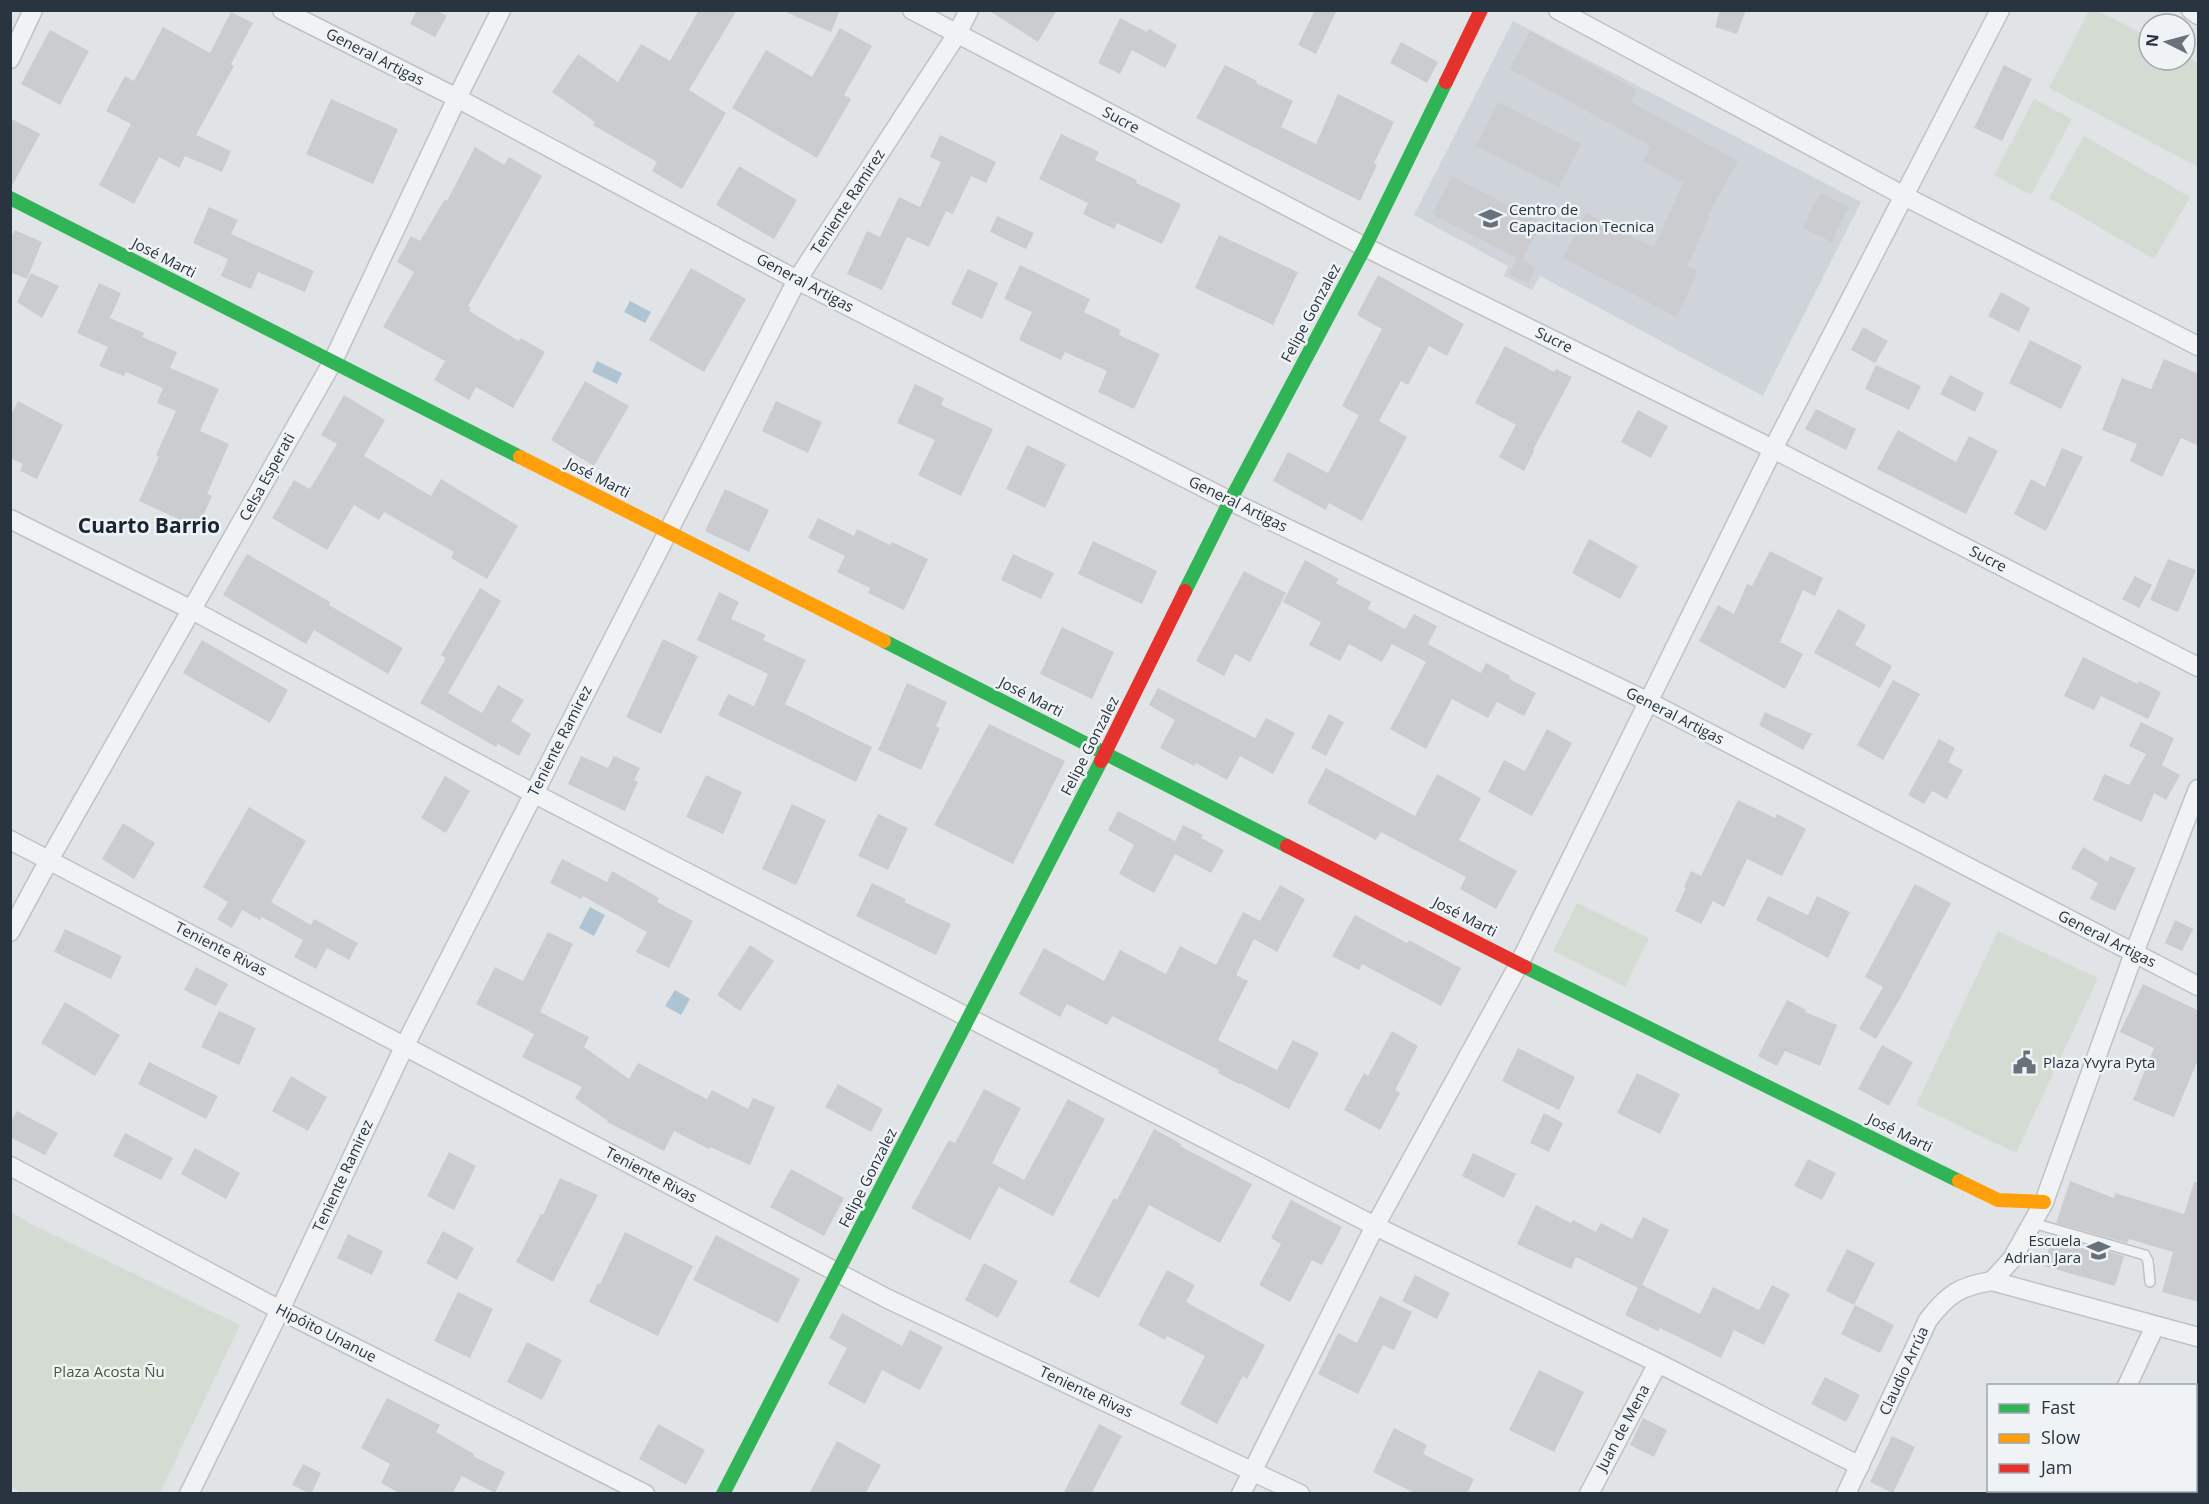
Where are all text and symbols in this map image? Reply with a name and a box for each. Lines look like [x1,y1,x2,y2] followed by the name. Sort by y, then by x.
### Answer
[2137,12,2197,72] north arrow
[323,23,428,89] street label: General Artigas
[2140,33,2164,48] text: N
[1099,101,1143,137] street label: Sucre
[806,145,889,258] street label: Teniente Ramirez
[1509,199,1654,236] place label: Centro de Capacitacion Tecnica
[1478,206,1504,232] school or university icon: Centro de Capacitacion Tecnica
[127,231,200,282] street label: José Marti
[753,248,858,316] street label: General Artigas
[1276,260,1345,365] street label: Felipe Gonzalez
[1532,322,1576,357] street label: Sucre
[234,429,299,524] street label: Celsa Esperati
[561,451,634,502] street label: José Marti
[1186,471,1291,536] street label: General Artigas
[78,511,220,539] district label: Cuarto Barrio
[1966,540,2010,576] street label: Sucre
[994,670,1067,721] street label: José Marti
[523,682,596,799] street label: Teniente Ramirez
[1623,682,1728,748] street label: General Artigas
[1055,692,1123,799] street label: Felipe Gonzalez
[1428,890,1501,941] street label: José Marti
[2055,905,2160,971] street label: General Artigas
[172,916,271,980] street label: Teniente Rivas
[2012,1050,2038,1076] public building icon: Plaza Yvyra Pyta
[2043,1052,2155,1072] place label: Plaza Yvyra Pyta
[1863,1107,1936,1156] street label: José Marti
[307,1116,377,1235] street label: Teniente Ramirez
[833,1124,901,1231] street label: Felipe Gonzalez
[602,1142,701,1207] street label: Teniente Rivas
[2004,1230,2081,1267] place label: Escuela Adrian Jara
[2086,1237,2112,1263] school or university icon: Escuela Adrian Jara
[273,1298,380,1366] street label: Hipóito Unanue
[1874,1323,1932,1418] street label: Claudio Arrúa
[53,1361,165,1381] park label: Plaza Acosta Ñu
[1036,1361,1136,1421] street label: Teniente Rivas
[1590,1381,1653,1476] street label: Juan de Mena
[1987,1384,2197,1492] legend
[2041,1395,2075,1419] text: Fast
[2041,1425,2080,1449] text: Slow
[2039,1455,2073,1479] text: Jam

